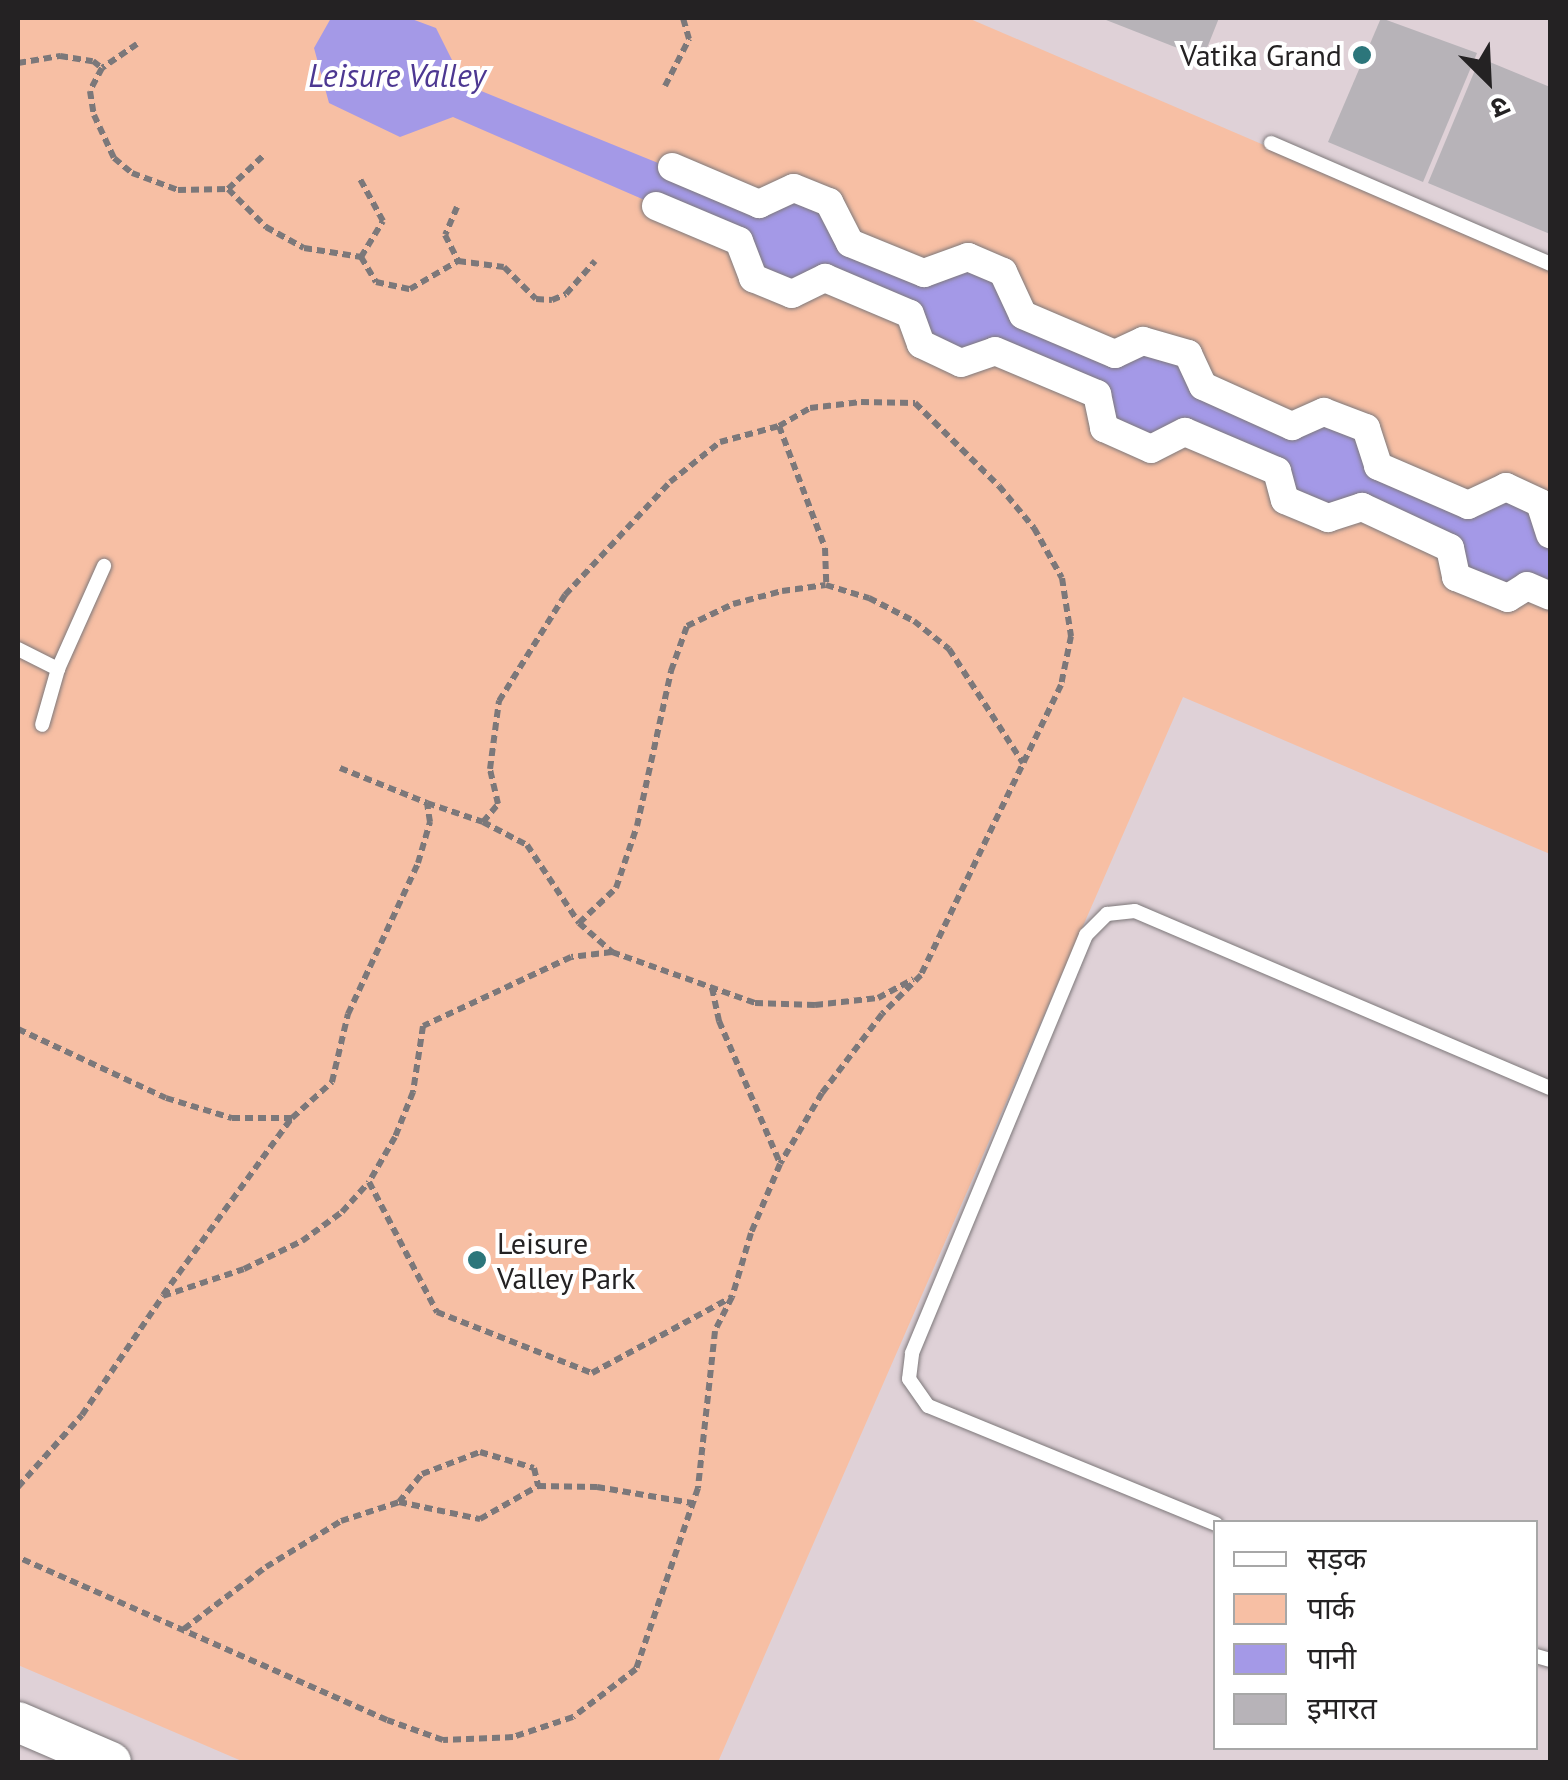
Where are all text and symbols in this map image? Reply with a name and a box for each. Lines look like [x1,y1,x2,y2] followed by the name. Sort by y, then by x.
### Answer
[1438,30,1538,130] north arrow
[1180,37,1342,73] place label: Vatika Grand
[1351,44,1373,66] marker: Vatika Grand
[308,56,486,94] water label: Leisure Valley
[1485,88,1515,128] text: उ
[497,1225,637,1296] place label: Leisure Valley Park
[466,1249,488,1271] marker: Leisure Valley Park
[1213,1520,1538,1750] legend
[1307,1538,1366,1577] text: सड़क
[1307,1588,1355,1627] text: पार्क
[1307,1638,1356,1677] text: पानी
[1307,1688,1377,1727] text: इमारत

